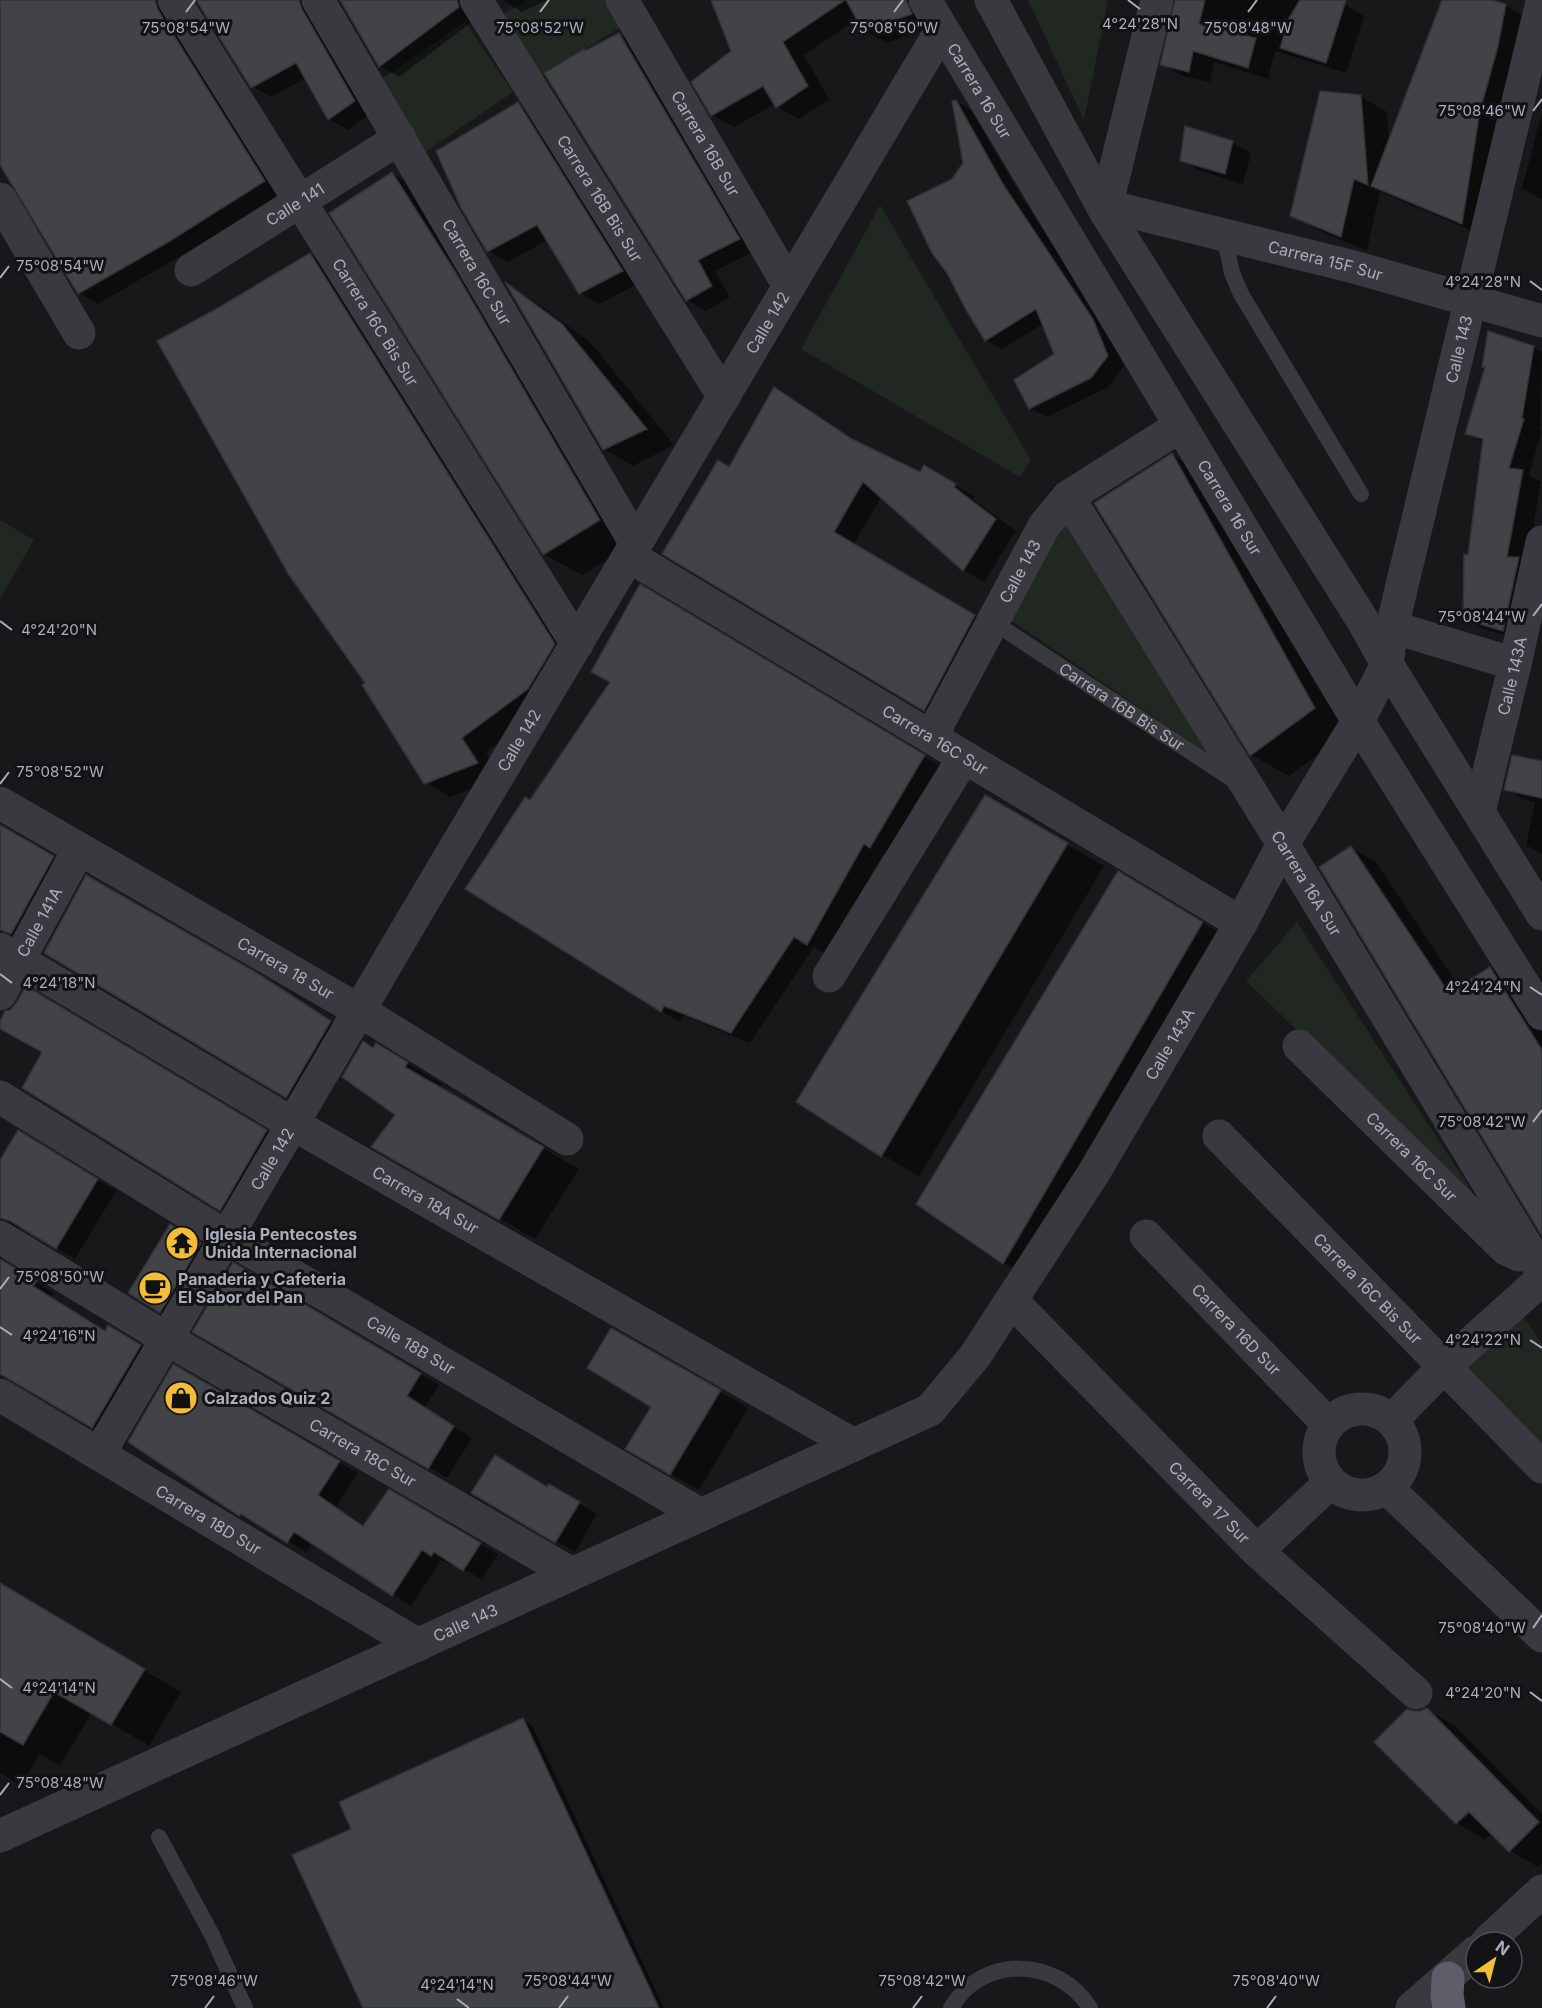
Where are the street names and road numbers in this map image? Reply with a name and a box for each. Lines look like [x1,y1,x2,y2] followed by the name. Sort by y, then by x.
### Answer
[943,39,1016,142] street label: Carrera 16 Sur
[667,87,744,200] street label: Carrera 16B Sur
[553,131,647,266] street label: Carrera 16B Bis Sur
[262,178,328,230] street label: Calle 141
[438,215,516,329] street label: Carrera 16C Sur
[1266,236,1385,285] street label: Carrera 15F Sur
[328,254,423,390] street label: Carrera 16C Bis Sur
[741,288,794,357] street label: Calle 142
[1441,313,1476,385] street label: Calle 143
[1193,456,1266,559] street label: Carrera 16 Sur
[995,536,1045,606] street label: Calle 143
[1493,635,1531,717] street label: Calle 143A
[1055,658,1188,755] street label: Carrera 16B Bis Sur
[879,700,992,779] street label: Carrera 16C Sur
[493,706,545,775] street label: Calle 142
[1267,827,1346,939] street label: Carrera 16A Sur
[12,884,66,960] street label: Calle 141A
[234,932,338,1004] street label: Carrera 18 Sur
[1141,1004,1199,1084] street label: Calle 143A
[1362,1107,1462,1206] street label: Carrera 16C Sur
[246,1124,298,1194] street label: Calle 142
[369,1162,482,1238] street label: Carrera 18A Sur
[1309,1229,1426,1348] street label: Carrera 16C Bis Sur
[1188,1279,1285,1379] street label: Carrera 16D Sur
[363,1311,459,1379] street label: Calle 18B Sur
[306,1414,420,1491] street label: Carrera 18C Sur
[1165,1457,1254,1548] street label: Carrera 17 Sur
[152,1480,265,1559] street label: Carrera 18D Sur
[430,1599,501,1646] street label: Calle 143

